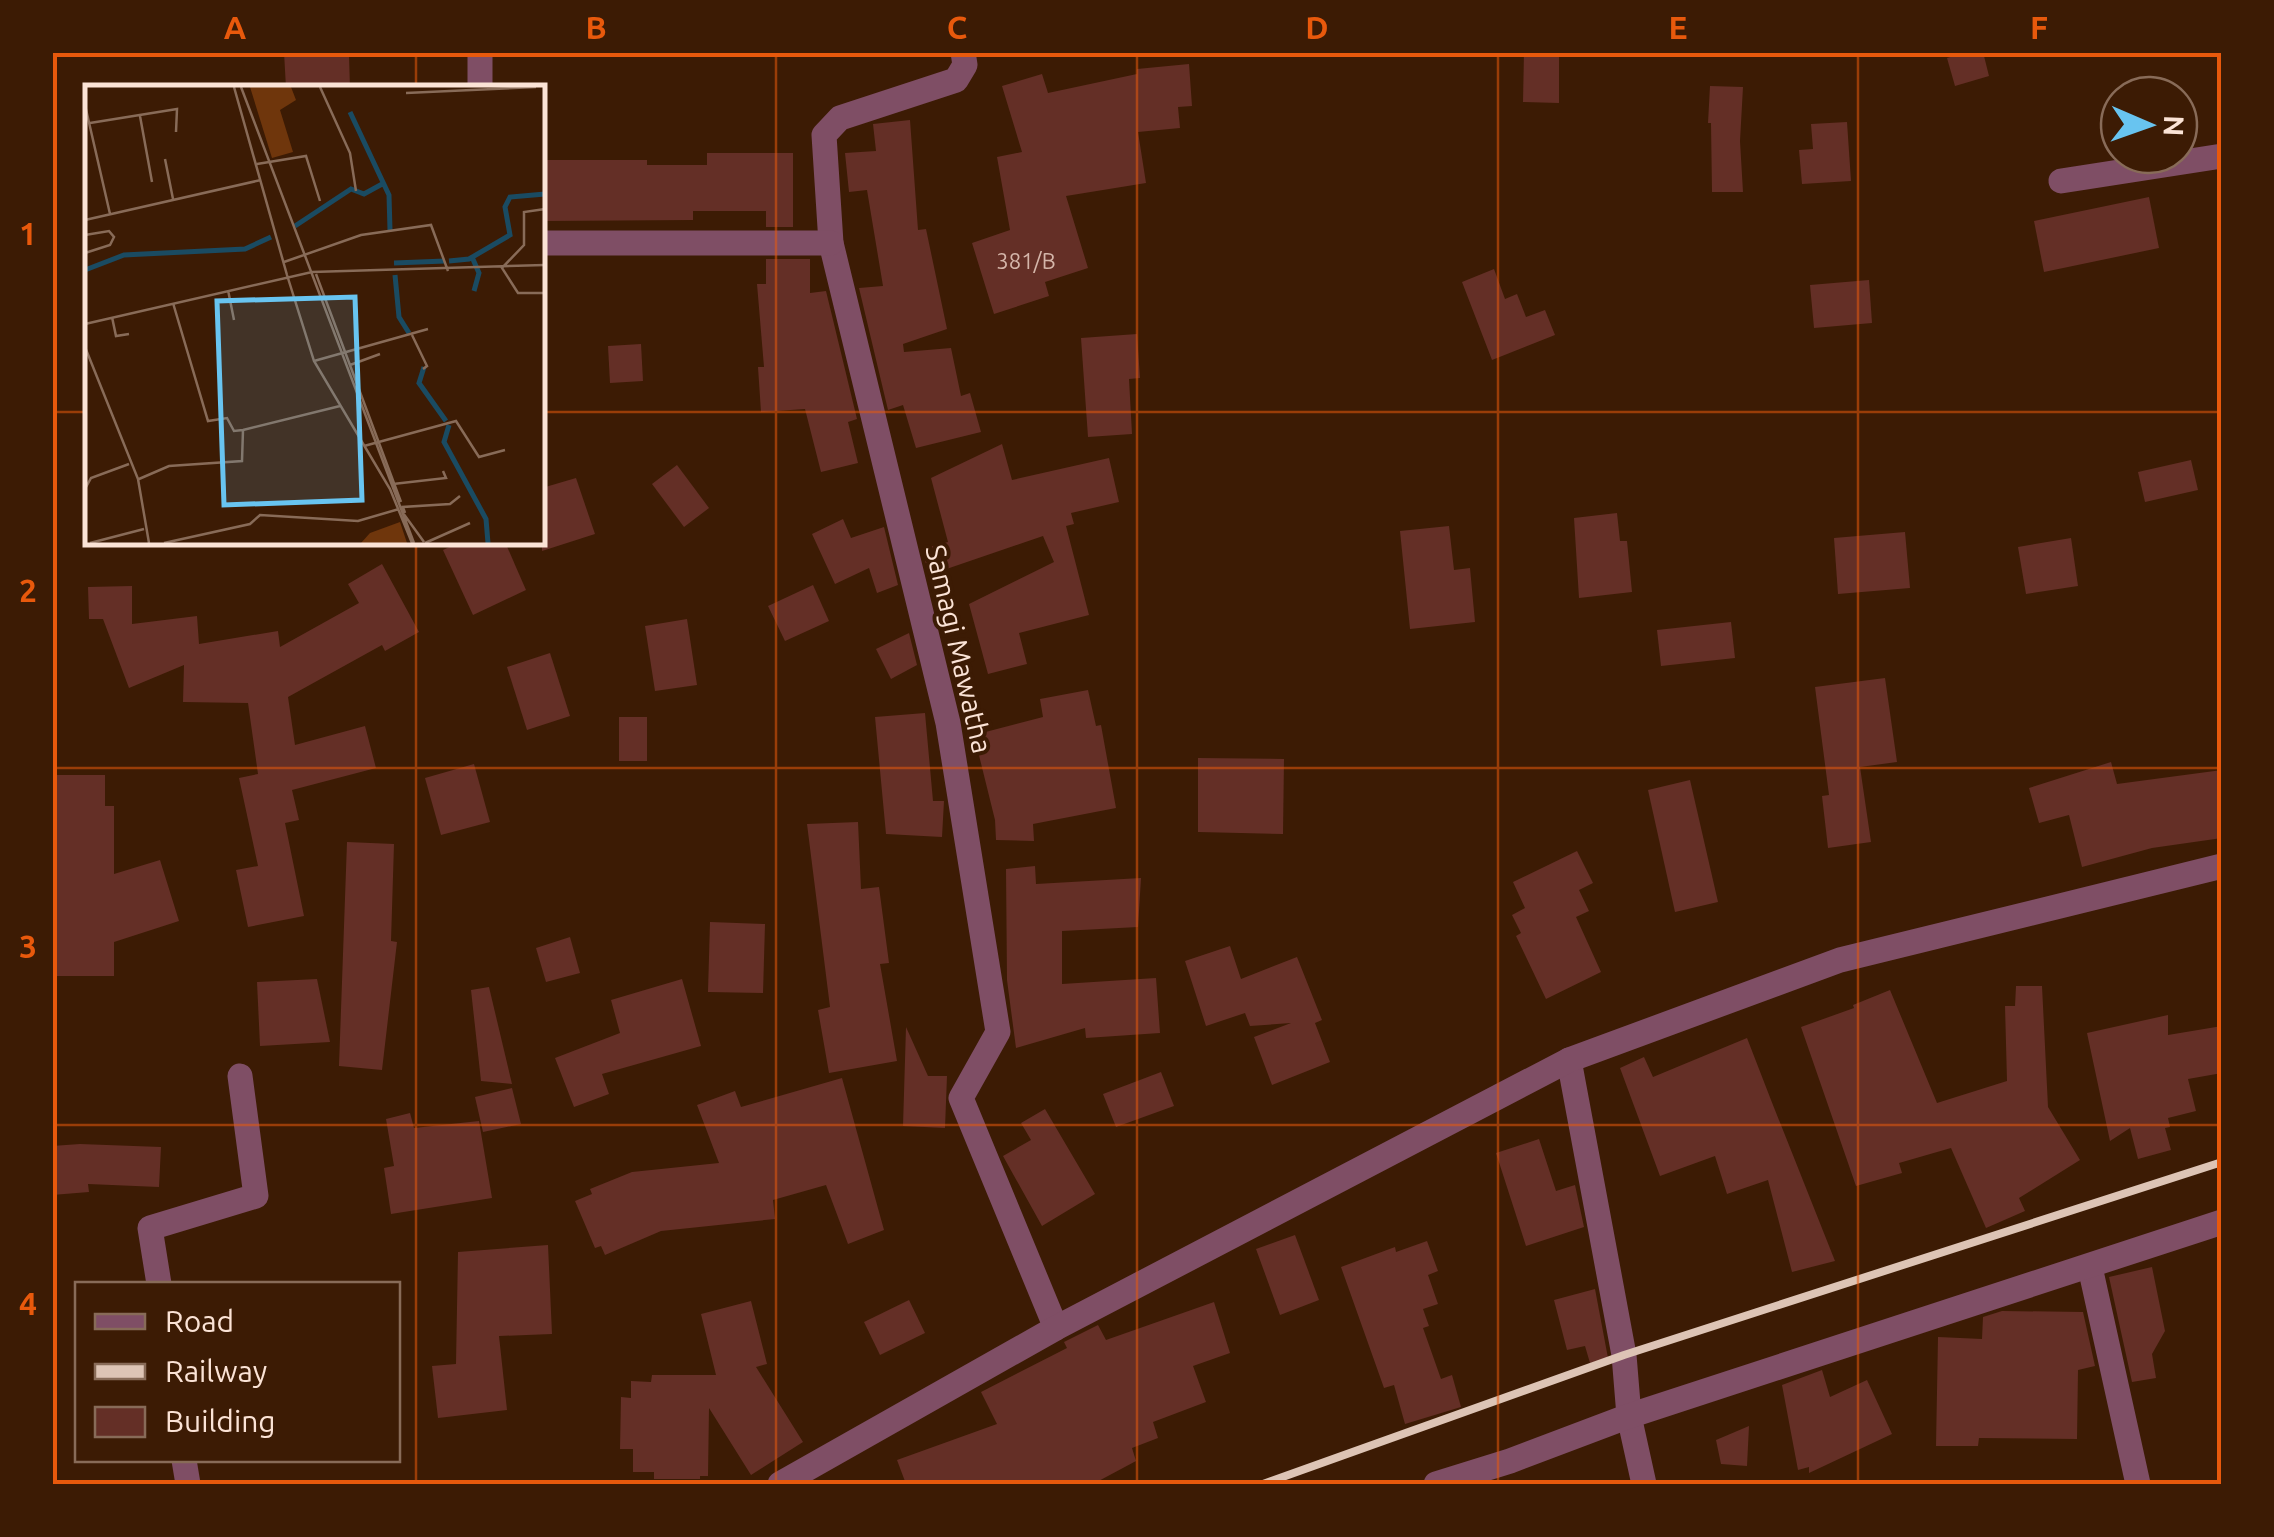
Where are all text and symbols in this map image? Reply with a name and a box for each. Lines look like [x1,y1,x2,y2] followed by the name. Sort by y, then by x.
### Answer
[224,9,247,45] text: A
[585,9,607,45] text: B
[947,9,967,45] text: C
[1305,9,1329,45] text: D
[1668,9,1688,45] text: E
[2030,9,2048,45] text: F
[2099,75,2199,175] north arrow
[85,85,545,545] inset map
[2159,115,2190,137] text: N
[19,215,37,251] text: 1
[996,248,1056,273] house number: 381/B
[920,542,999,756] street label: Samagi Mawatha
[19,572,37,608] text: 2
[19,928,37,964] text: 3
[75,1282,400,1462] legend
[19,1285,37,1321] text: 4
[165,1304,234,1338] text: Road
[165,1354,267,1388] text: Railway
[165,1404,276,1438] text: Building

